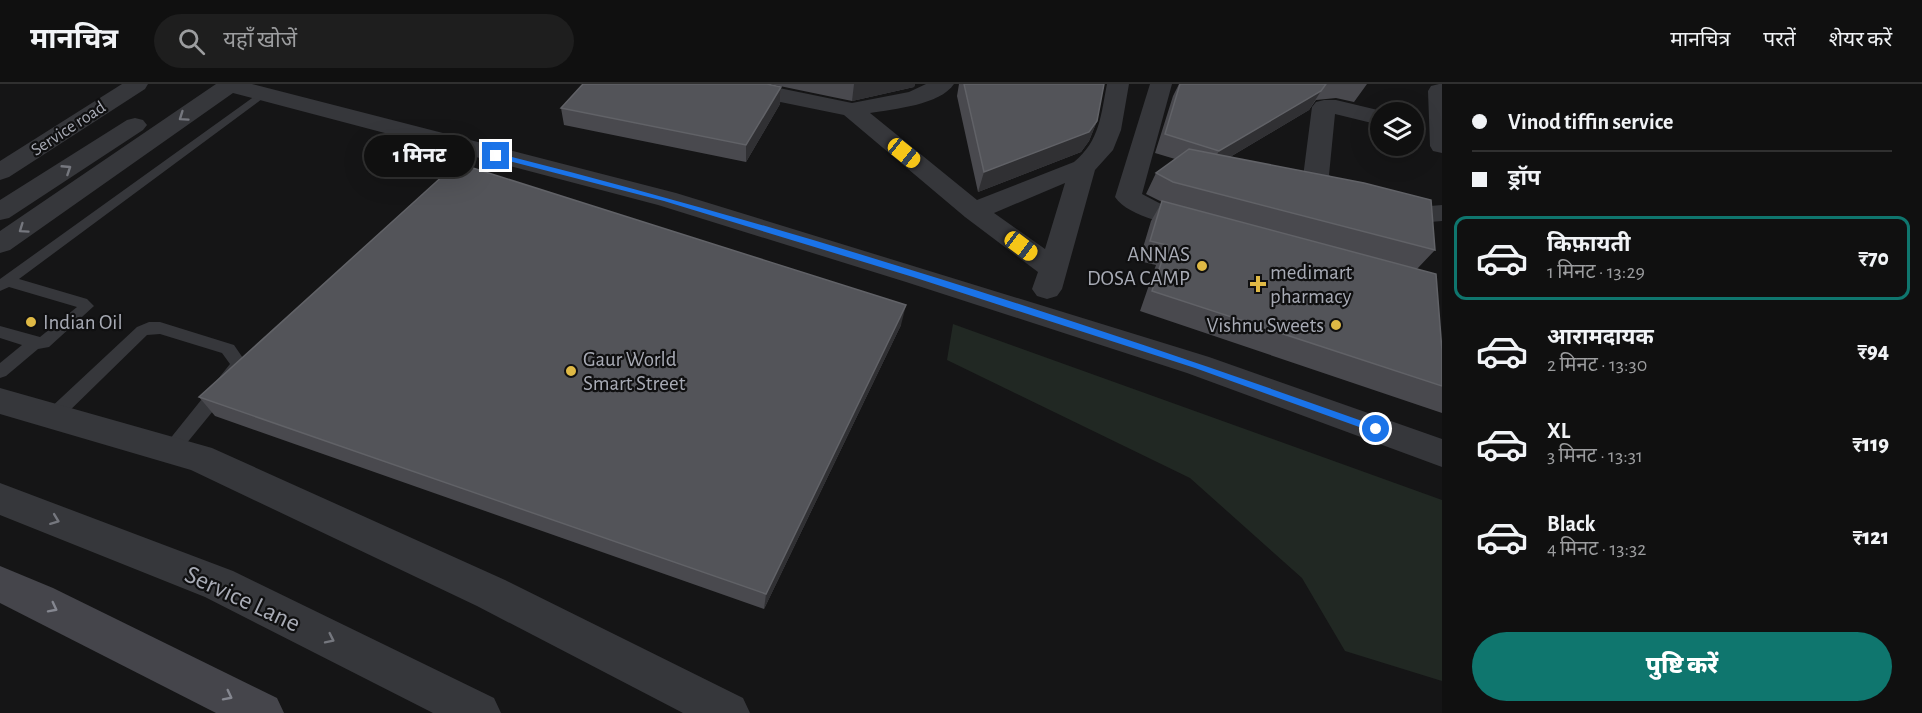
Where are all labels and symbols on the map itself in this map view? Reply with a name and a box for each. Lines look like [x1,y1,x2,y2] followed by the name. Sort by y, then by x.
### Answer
[28,98,109,160] street label: Service road
[179,110,190,121] one-way arrow
[364,135,475,177] callout: 1 मिनट
[884,135,924,171] car
[482,142,509,169] route end
[61,164,71,176] one-way arrow
[19,222,30,233] one-way arrow
[1001,228,1041,264] car
[1087,244,1190,289] place label: ANNAS DOSA CAMP
[1195,259,1209,273] marker: ANNAS DOSA CAMP
[1270,262,1353,307] place label: medimart pharmacy
[1251,277,1265,291] marker: medimart pharmacy
[43,312,123,333] place label: Indian Oil
[24,315,38,329] marker: Indian Oil
[1206,315,1324,336] place label: Vishnu Sweets
[1329,318,1343,332] marker: Vishnu Sweets
[583,349,686,394] place label: Gaur World Smart Street
[564,364,578,378] marker: Gaur World Smart Street
[1362,415,1389,442] route start
[48,513,59,525] one-way arrow
[181,561,304,637] street label: Service Lane
[47,601,58,612] one-way arrow
[323,631,334,643] one-way arrow
[221,688,232,700] one-way arrow

